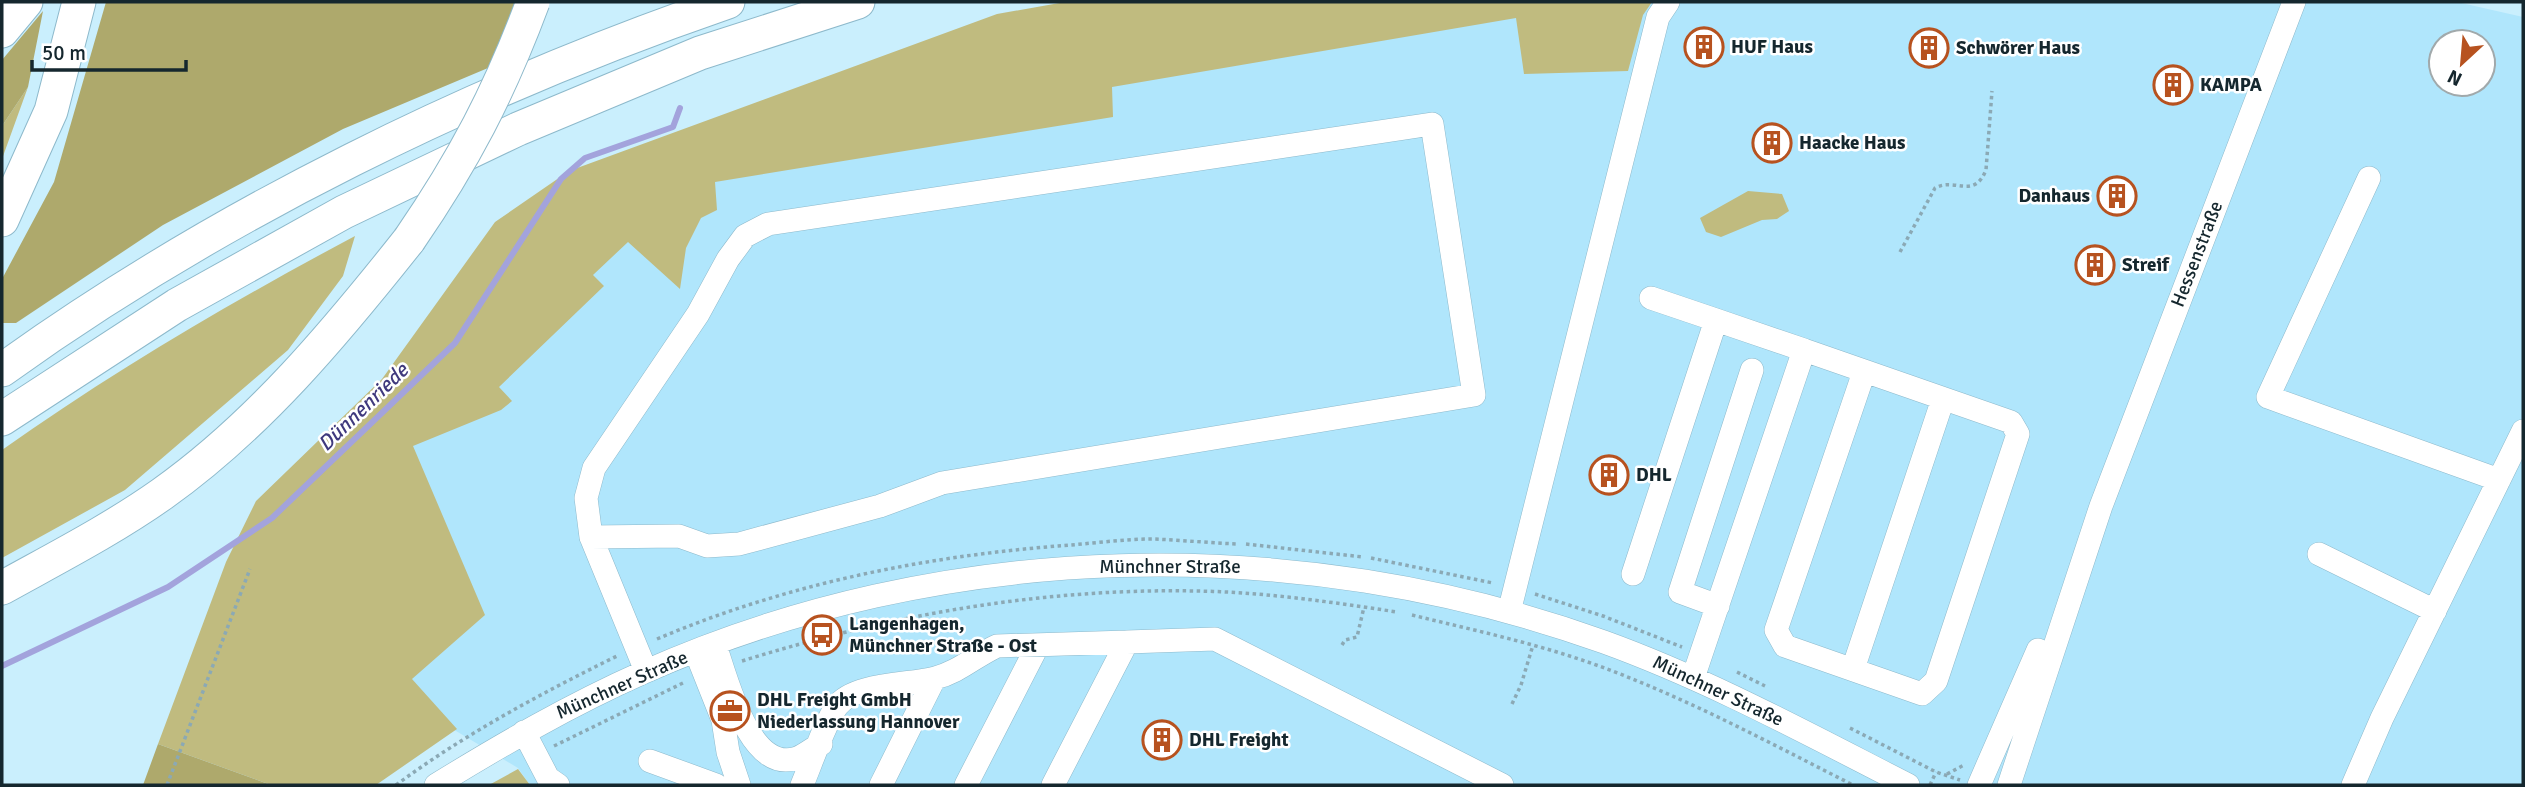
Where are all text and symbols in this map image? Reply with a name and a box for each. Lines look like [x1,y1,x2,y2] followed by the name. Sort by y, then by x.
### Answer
[1683,26,1725,68] building icon: HUF Haus
[1908,27,1950,69] building icon: Schwörer Haus
[32,28,186,72] scale bar
[2427,28,2497,98] north arrow
[1731,35,1813,59] place label: HUF Haus
[1956,36,2080,60] place label: Schwörer Haus
[42,40,86,66] text: 50 m
[2152,64,2194,106] building icon: KAMPA
[2444,64,2466,91] text: N
[2200,73,2262,97] place label: KAMPA
[1751,122,1793,164] building icon: Haacke Haus
[1799,131,1905,155] place label: Haacke Haus
[2096,175,2138,217] building icon: Danhaus
[2018,184,2090,208] place label: Danhaus
[2166,198,2228,310] street label: Hessenstraße
[2074,244,2116,286] building icon: Streif
[2122,253,2170,277] place label: Streif
[312,356,415,457] water label: Dünnenriede
[1588,454,1630,496] building icon: DHL
[1636,463,1672,487] place label: DHL
[1099,555,1241,579] street label: Münchner Straße
[849,612,1037,658] place label: Langenhagen, Münchner Straße - Ost
[801,614,843,656] bus stop icon: Langenhagen, Münchner Straße - Ost
[552,645,692,725] street label: Münchner Straße
[1649,650,1787,732] street label: Münchner Straße
[757,688,960,734] place label: DHL Freight GmbH Niederlassung Hannover
[709,690,751,732] office icon: DHL Freight GmbH Niederlassung Hannover
[1141,719,1183,761] building icon: DHL Freight
[1189,728,1289,752] place label: DHL Freight

